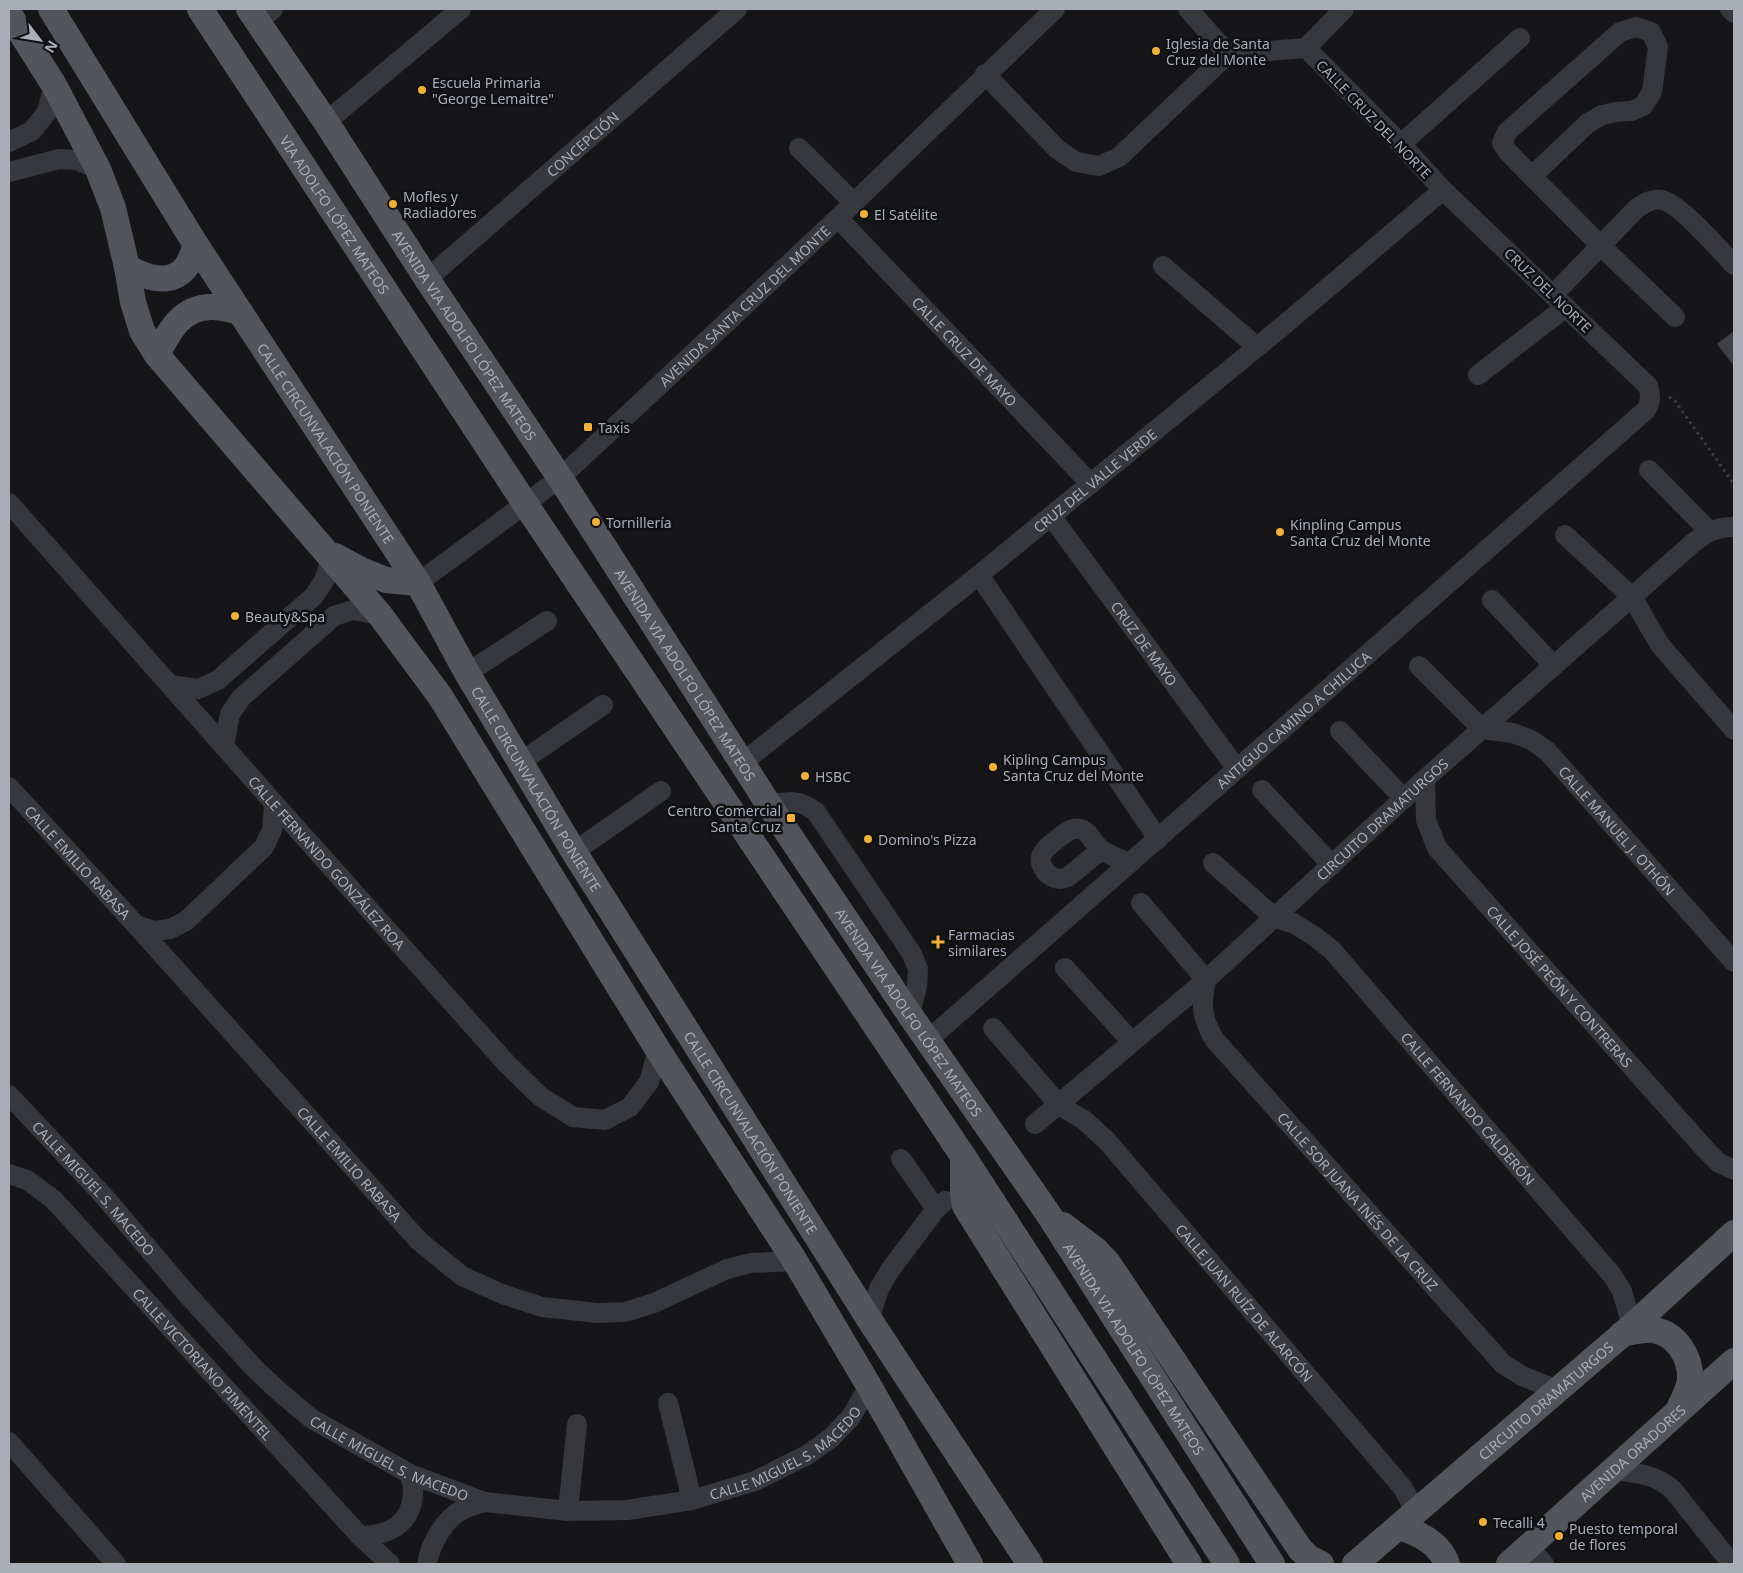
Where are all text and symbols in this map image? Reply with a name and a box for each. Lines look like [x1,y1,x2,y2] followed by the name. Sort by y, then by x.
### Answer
[15,15,65,65] north arrow
[1166,34,1270,69] place label: Iglesia de Santa Cruz del Monte
[40,37,63,57] text: N
[1150,45,1162,57] marker: Iglesia de Santa Cruz del Monte
[1312,56,1436,182] street label: CALLE CRUZ DEL NORTE
[432,73,554,108] place label: Escuela Primaria "George Lemaitre"
[416,84,428,96] marker: Escuela Primaria "George Lemaitre"
[542,107,623,181] street label: CONCEPCIÓN
[276,132,394,298] street label: VIA ADOLFO LÓPEZ MATEOS
[403,187,477,222] place label: Mofles y Radiadores
[387,198,399,210] marker: Mofles y Radiadores
[874,205,938,224] place label: El Satélite
[858,208,870,220] marker: El Satélite
[655,221,834,390] street label: AVENIDA SANTA CRUZ DEL MONTE
[388,226,542,444] street label: AVENIDA VIA ADOLFO LÓPEZ MATEOS
[1500,243,1596,337] street label: CRUZ DEL NORTE
[908,292,1022,410] street label: CALLE CRUZ DE MAYO
[253,339,399,547] street label: CALLE CIRCUNVALACIÓN PONIENTE
[598,418,631,437] place label: Taxis
[582,421,594,433] marker: Taxis
[1029,424,1160,537] street label: CRUZ DEL VALLE VERDE
[606,513,672,532] place label: Tornillería
[1290,515,1431,550] place label: Kinpling Campus Santa Cruz del Monte
[590,516,602,528] marker: Tornillería
[1274,526,1286,538] marker: Kinpling Campus Santa Cruz del Monte
[611,565,761,785] street label: AVENIDA VIA ADOLFO LÓPEZ MATEOS
[1107,597,1182,689] street label: CRUZ DE MAYO
[245,607,325,626] place label: Beauty&Spa
[229,610,241,622] marker: Beauty&Spa
[1212,647,1375,792] street label: ANTIGUO CAMINO A CHILUCA
[468,683,606,895] street label: CALLE CIRCUNVALACIÓN PONIENTE
[1003,750,1144,785] place label: Kipling Campus Santa Cruz del Monte
[1312,754,1452,884] street label: CIRCUITO DRAMATURGOS
[987,761,999,773] marker: Kipling Campus Santa Cruz del Monte
[1555,762,1680,899] street label: CALLE MANUEL J. OTHÓN
[815,767,851,786] place label: HSBC
[799,770,811,782] marker: HSBC
[245,772,410,953] street label: CALLE FERNANDO GONZÁLEZ ROA
[21,801,135,923] street label: CALLE EMILIO RABASA
[667,801,781,836] place label: Centro Comercial Santa Cruz
[785,812,797,824] marker: Centro Comercial Santa Cruz
[878,830,977,849] place label: Domino's Pizza
[862,833,874,845] marker: Domino's Pizza
[1483,901,1637,1071] street label: CALLE JOSÉ PEÓN Y CONTRERAS
[831,904,987,1120] street label: AVENIDA VIA ADOLFO LÓPEZ MATEOS
[948,925,1015,960] place label: Farmacias similares
[932,936,944,948] marker: Farmacias similares
[680,1027,822,1237] street label: CALLE CIRCUNVALACIÓN PONIENTE
[1397,1028,1540,1189] street label: CALLE FERNANDO CALDERÓN
[293,1102,406,1225] street label: CALLE EMILIO RABASA
[1274,1108,1443,1294] street label: CALLE SOR JUANA INÉS DE LA CRUZ
[28,1117,160,1259] street label: CALLE MIGUEL S. MACEDO
[1172,1219,1318,1386] street label: CALLE JUAN RUÍZ DE ALARCÓN
[1060,1239,1209,1459] street label: AVENIDA VIA ADOLFO LÓPEZ MATEOS
[129,1284,277,1444] street label: CALLE VICTORIANO PIMENTEL
[1474,1337,1617,1464] street label: CIRCUITO DRAMATURGOS
[1575,1400,1690,1506] street label: AVENIDA ORADORES
[707,1402,865,1504] street label: CALLE MIGUEL S. MACEDO
[307,1410,471,1505] street label: CALLE MIGUEL S. MACEDO
[1493,1513,1545,1532] place label: Tecalli 4
[1477,1516,1489,1528] marker: Tecalli 4
[1569,1519,1678,1554] place label: Puesto temporal de flores
[1553,1530,1565,1542] marker: Puesto temporal de flores

